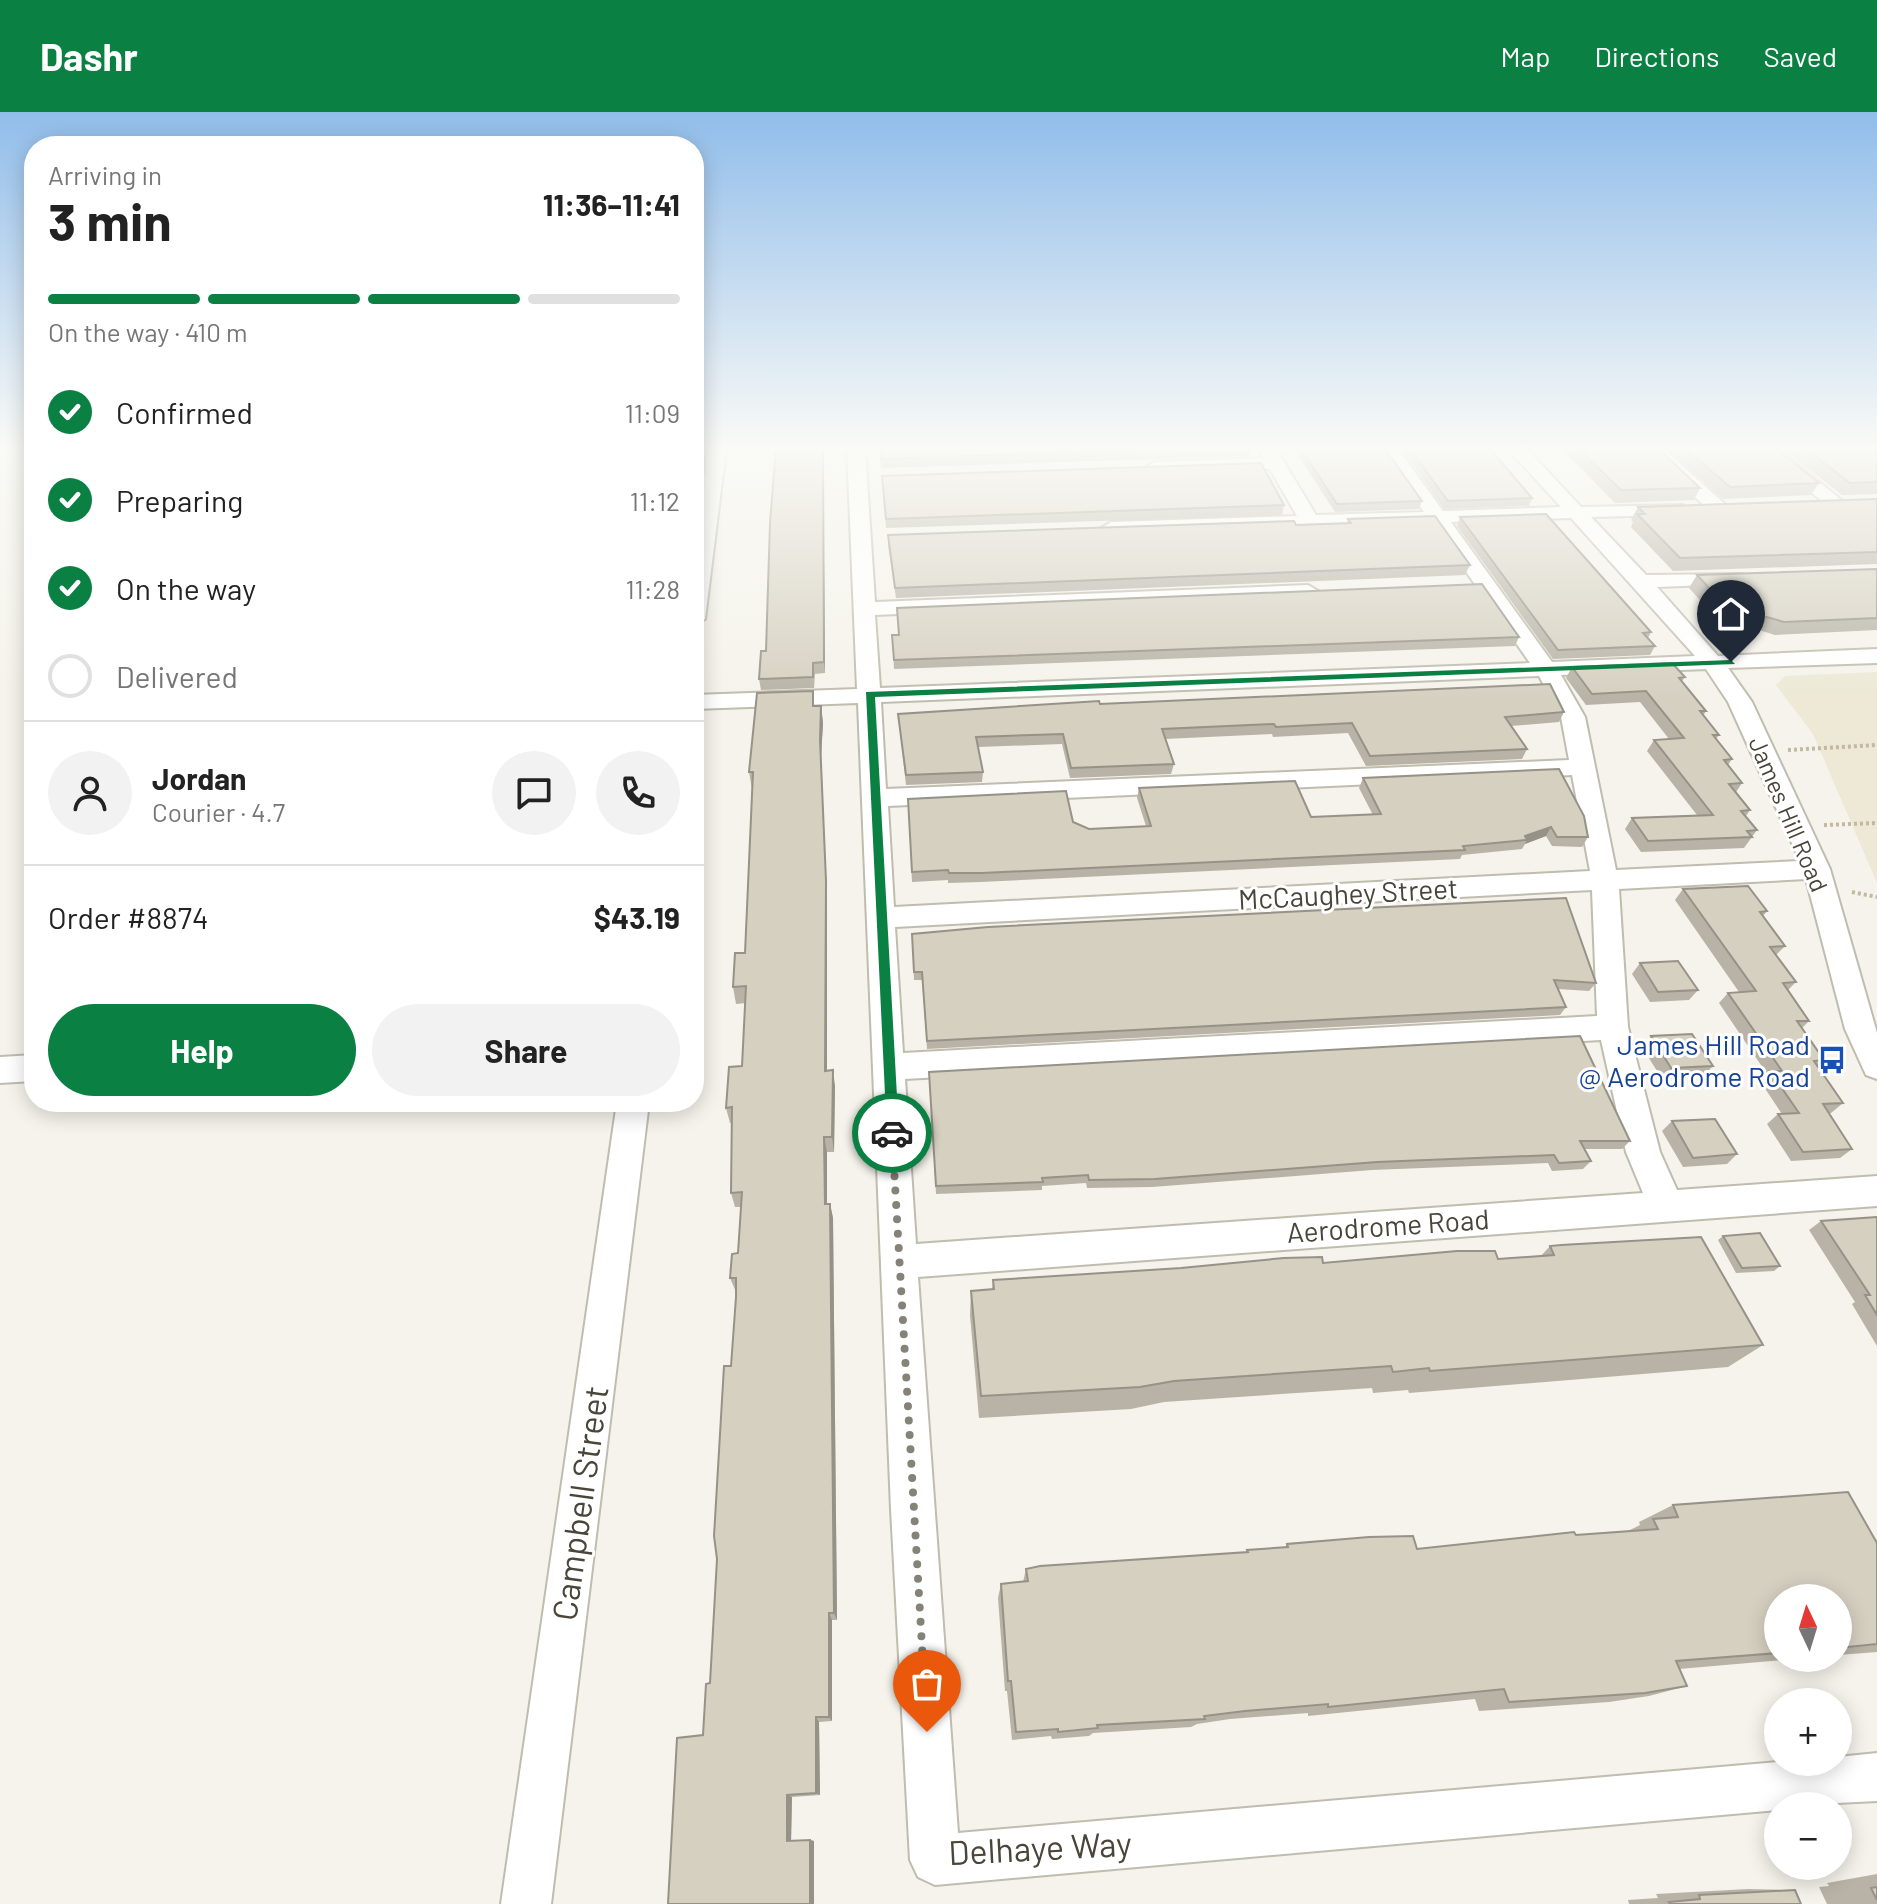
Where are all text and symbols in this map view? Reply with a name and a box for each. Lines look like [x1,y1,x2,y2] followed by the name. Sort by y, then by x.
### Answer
[40,33,138,79] text: Dashr
[1501,39,1550,73] text: Map
[1594,39,1720,73] text: Directions
[1764,39,1837,73] text: Saved
[48,159,162,190] text: Arriving in
[543,186,680,222] text: 11:36–11:41
[48,189,172,251] text: 3 min
[48,316,248,347] text: On the way · 410 m
[48,390,92,434] icon: check
[116,394,253,430] text: Confirmed
[625,397,680,428] text: 11:09
[48,478,92,522] icon: check
[116,482,243,518] text: Preparing
[630,485,680,516] text: 11:12
[48,566,92,610] icon: check
[116,570,256,606] text: On the way
[625,573,680,604] text: 11:28
[1697,580,1765,662] pin
[1709,592,1753,636] icon: home
[116,658,238,694] text: Delivered
[1743,732,1835,896] street label: James Hill Road
[48,751,132,835] button: person
[492,751,576,835] button: chat
[596,751,680,835] button: phone
[152,760,247,796] text: Jordan
[152,796,285,827] text: Courier · 4.7
[1237,870,1459,916] street label: McCaughey Street
[48,899,208,935] text: Order #8874
[594,899,680,935] text: $43.19
[48,1004,356,1096] button: Help
[372,1004,680,1096] button: Share
[1578,1027,1810,1093] place label: James Hill Road @ Aerodrome Road
[1817,1045,1847,1075] bus stop icon: James Hill Road @ Aerodrome Road
[852,1093,932,1173] courier
[870,1111,914,1155] icon: car
[1286,1201,1490,1249] street label: Aerodrome Road
[542,1383,616,1623] street label: Campbell Street
[1764,1584,1852,1672] north arrow
[1764,1584,1852,1880] map controls
[893,1650,961,1732] pin
[905,1662,949,1706] icon: bag
[1764,1688,1852,1776] button: +
[1764,1792,1852,1880] button: −
[947,1822,1133,1872] street label: Delhaye Way

